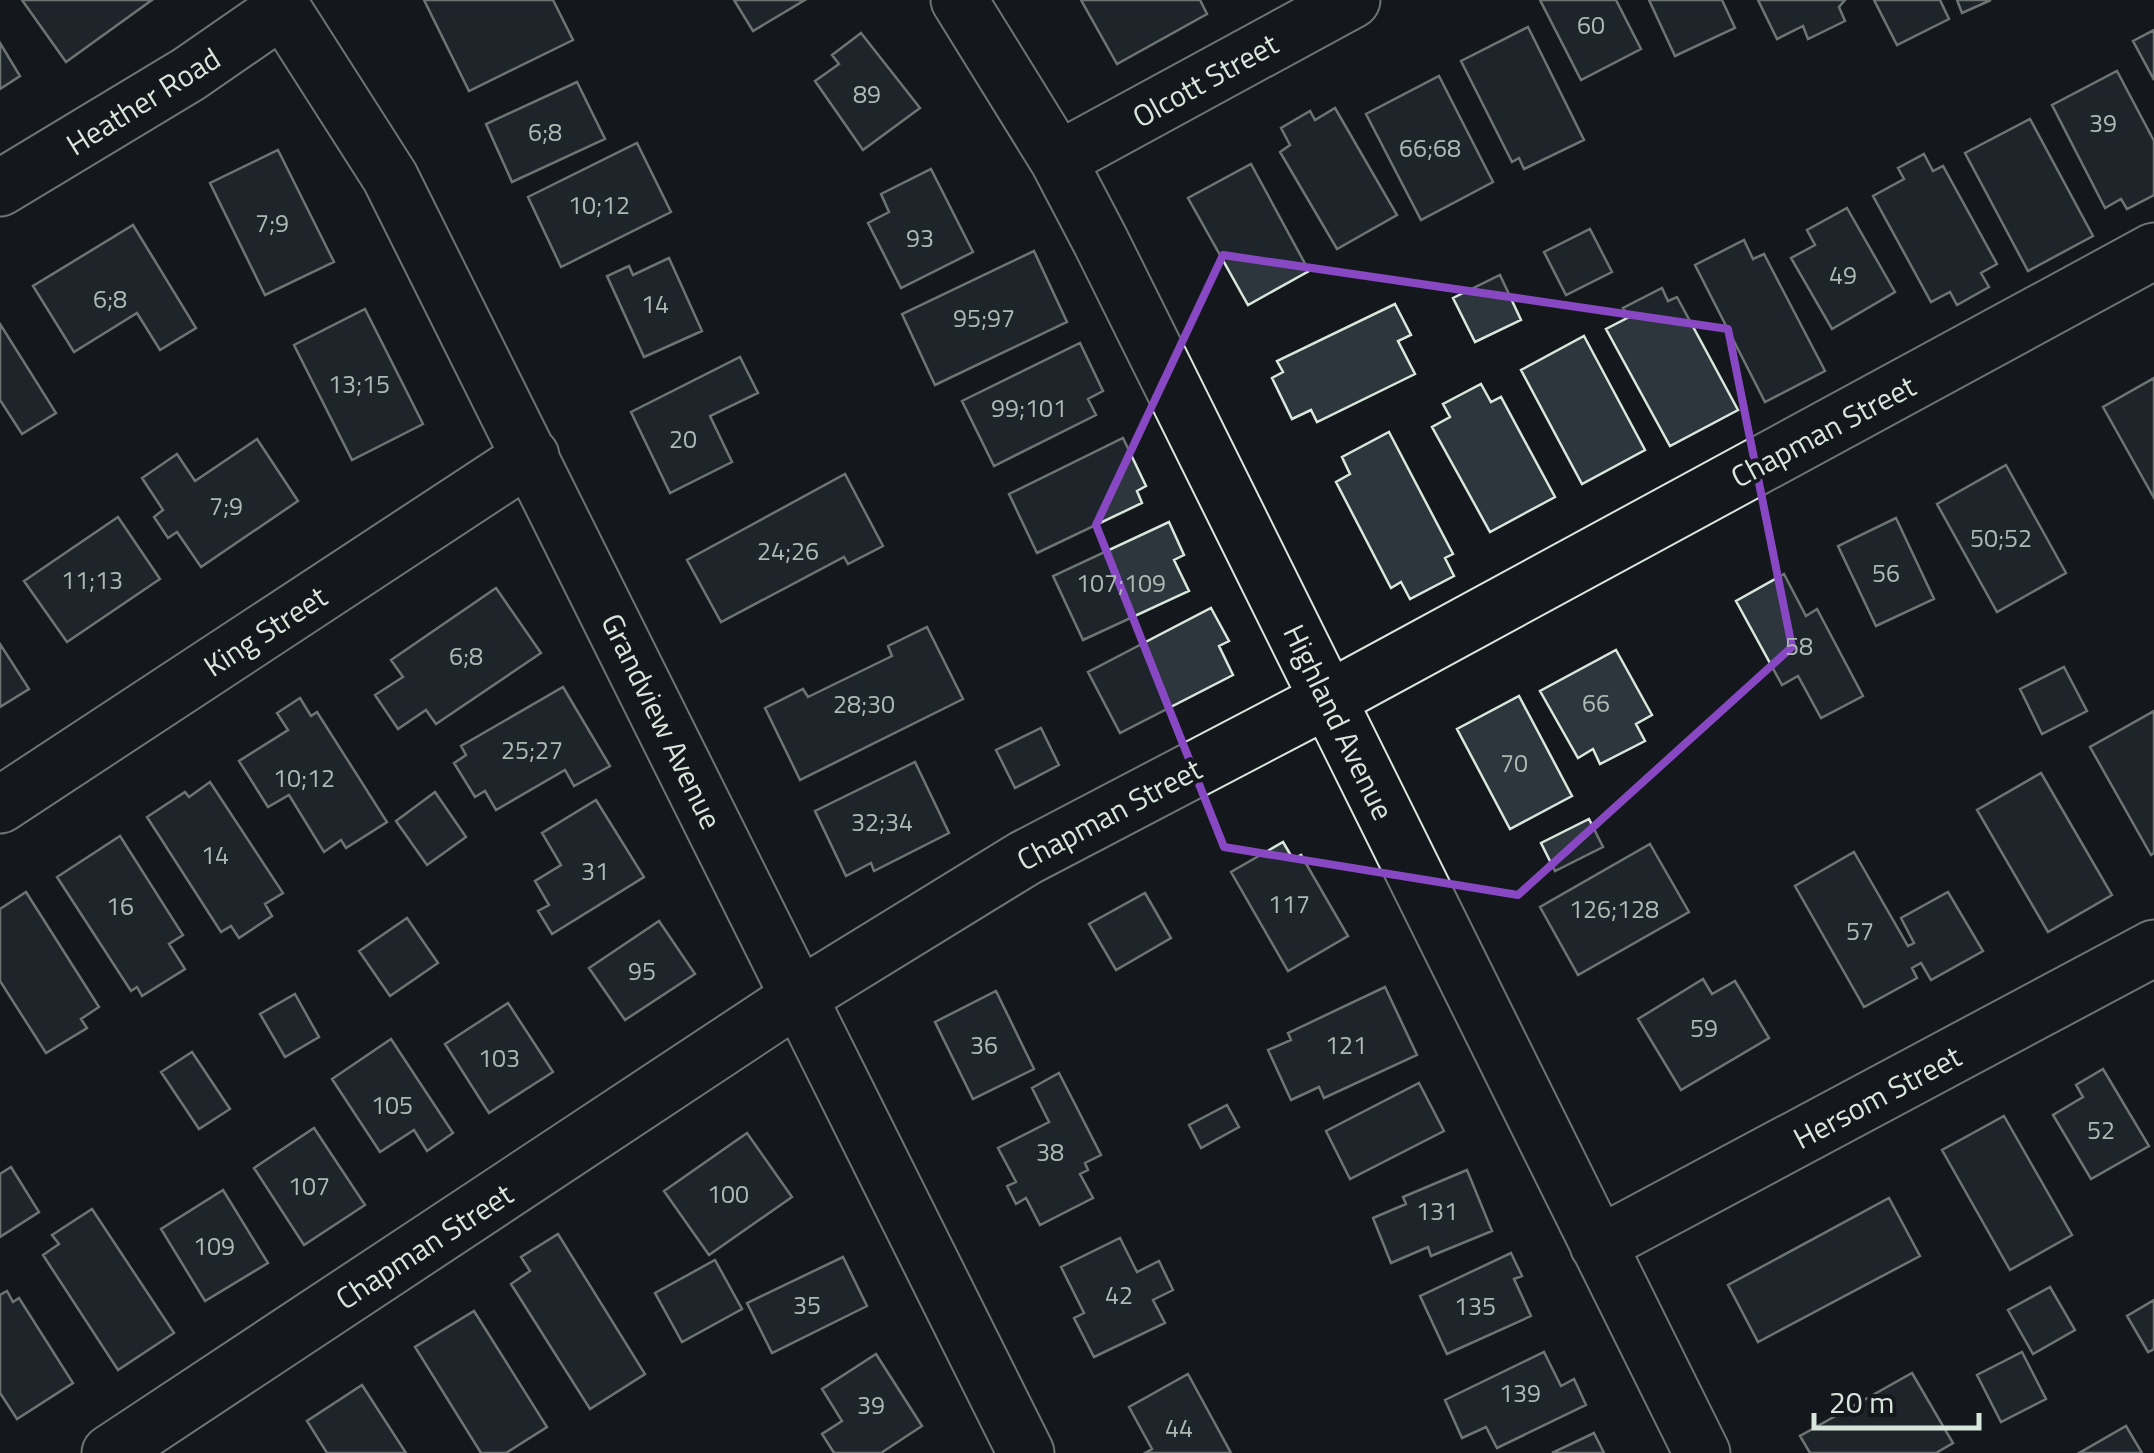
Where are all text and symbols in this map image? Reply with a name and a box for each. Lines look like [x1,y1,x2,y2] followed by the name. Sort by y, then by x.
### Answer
[1577,6,1605,44] house number: 60
[1124,21,1287,139] street label: Olcott Street
[57,35,229,167] street label: Heather Road
[853,75,881,113] house number: 89
[2089,104,2117,142] house number: 39
[528,113,562,151] house number: 6;8
[1399,129,1461,167] house number: 66;68
[568,186,630,224] house number: 10;12
[255,204,289,242] house number: 7;9
[906,219,934,257] house number: 93
[1829,256,1857,294] house number: 49
[93,280,127,318] house number: 6;8
[641,285,669,323] house number: 14
[953,299,1015,337] house number: 95;97
[1722,363,1924,499] street label: Chapman Street
[328,365,390,403] house number: 13;15
[991,389,1067,427] house number: 99;101
[669,420,697,458] house number: 20
[209,487,243,525] house number: 7;9
[1970,519,2032,557] house number: 50;52
[757,532,819,570] house number: 24;26
[1872,554,1900,592] house number: 56
[61,561,123,599] house number: 11;13
[1076,564,1166,602] house number: 107;109
[194,574,336,688] street label: King Street
[590,605,734,837] street label: Grandview Avenue
[1272,616,1406,828] street label: Highland Avenue
[1785,627,1813,665] house number: 58
[449,637,483,675] house number: 6;8
[1582,684,1610,722] house number: 66
[833,685,895,723] house number: 28;30
[501,731,563,769] house number: 25;27
[1500,744,1528,782] house number: 70
[1008,746,1210,882] street label: Chapman Street
[273,759,335,797] house number: 10;12
[851,803,913,841] house number: 32;34
[201,836,229,874] house number: 14
[581,852,609,890] house number: 31
[1268,885,1310,923] house number: 117
[106,887,134,925] house number: 16
[1569,890,1659,928] house number: 126;128
[1846,912,1874,950] house number: 57
[628,952,656,990] house number: 95
[1690,1009,1718,1047] house number: 59
[970,1026,998,1064] house number: 36
[1325,1026,1367,1064] house number: 121
[1785,1033,1970,1161] street label: Hersom Street
[478,1039,520,1077] house number: 103
[371,1086,413,1124] house number: 105
[2087,1111,2115,1149] house number: 52
[1036,1133,1064,1171] house number: 38
[288,1167,330,1205] house number: 107
[326,1171,522,1321] street label: Chapman Street
[707,1175,749,1213] house number: 100
[1416,1192,1458,1230] house number: 131
[193,1227,235,1265] house number: 109
[1105,1276,1133,1314] house number: 42
[793,1286,821,1324] house number: 35
[1454,1287,1496,1325] house number: 135
[1814,1368,1979,1430] scale bar
[1499,1374,1541,1412] house number: 139
[1829,1379,1894,1425] text: 20 m
[857,1386,885,1424] house number: 39
[1165,1409,1193,1447] house number: 44

